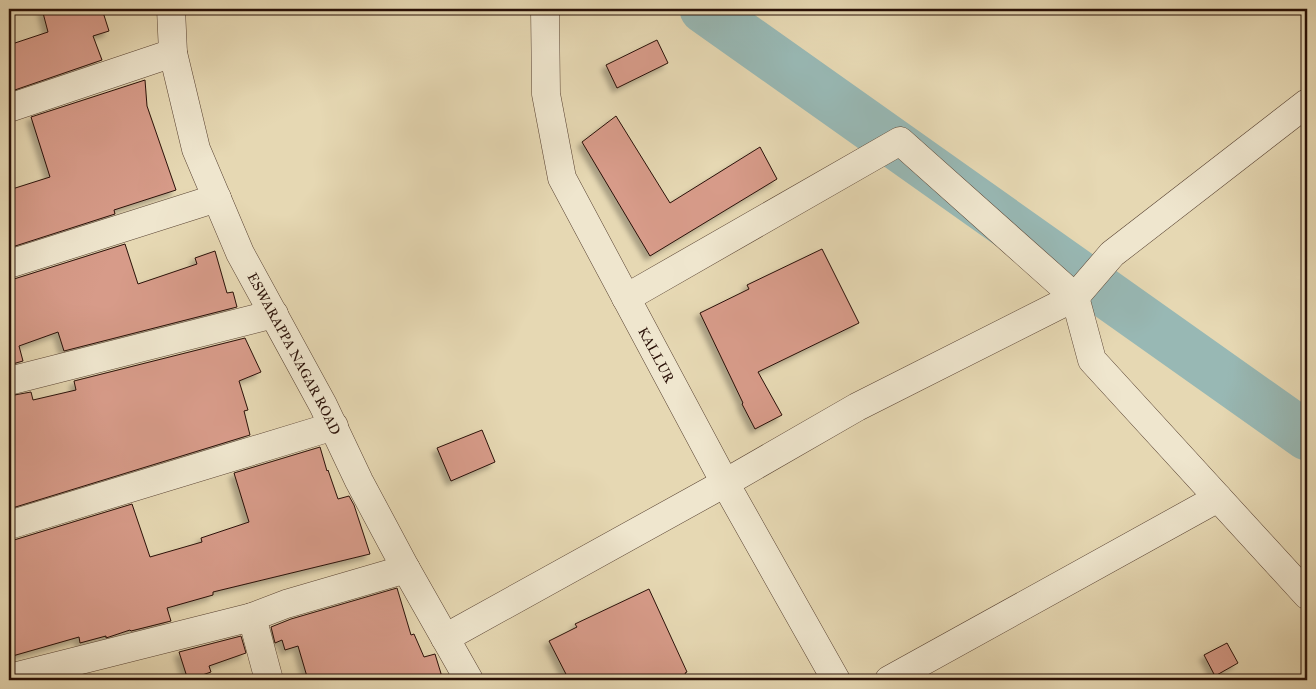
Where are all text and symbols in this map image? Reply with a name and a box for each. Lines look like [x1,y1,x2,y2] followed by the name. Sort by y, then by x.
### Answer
[244,270,344,438] street label: ESWARAPPA NAGAR ROAD
[635,324,679,387] street label: KALLUR

